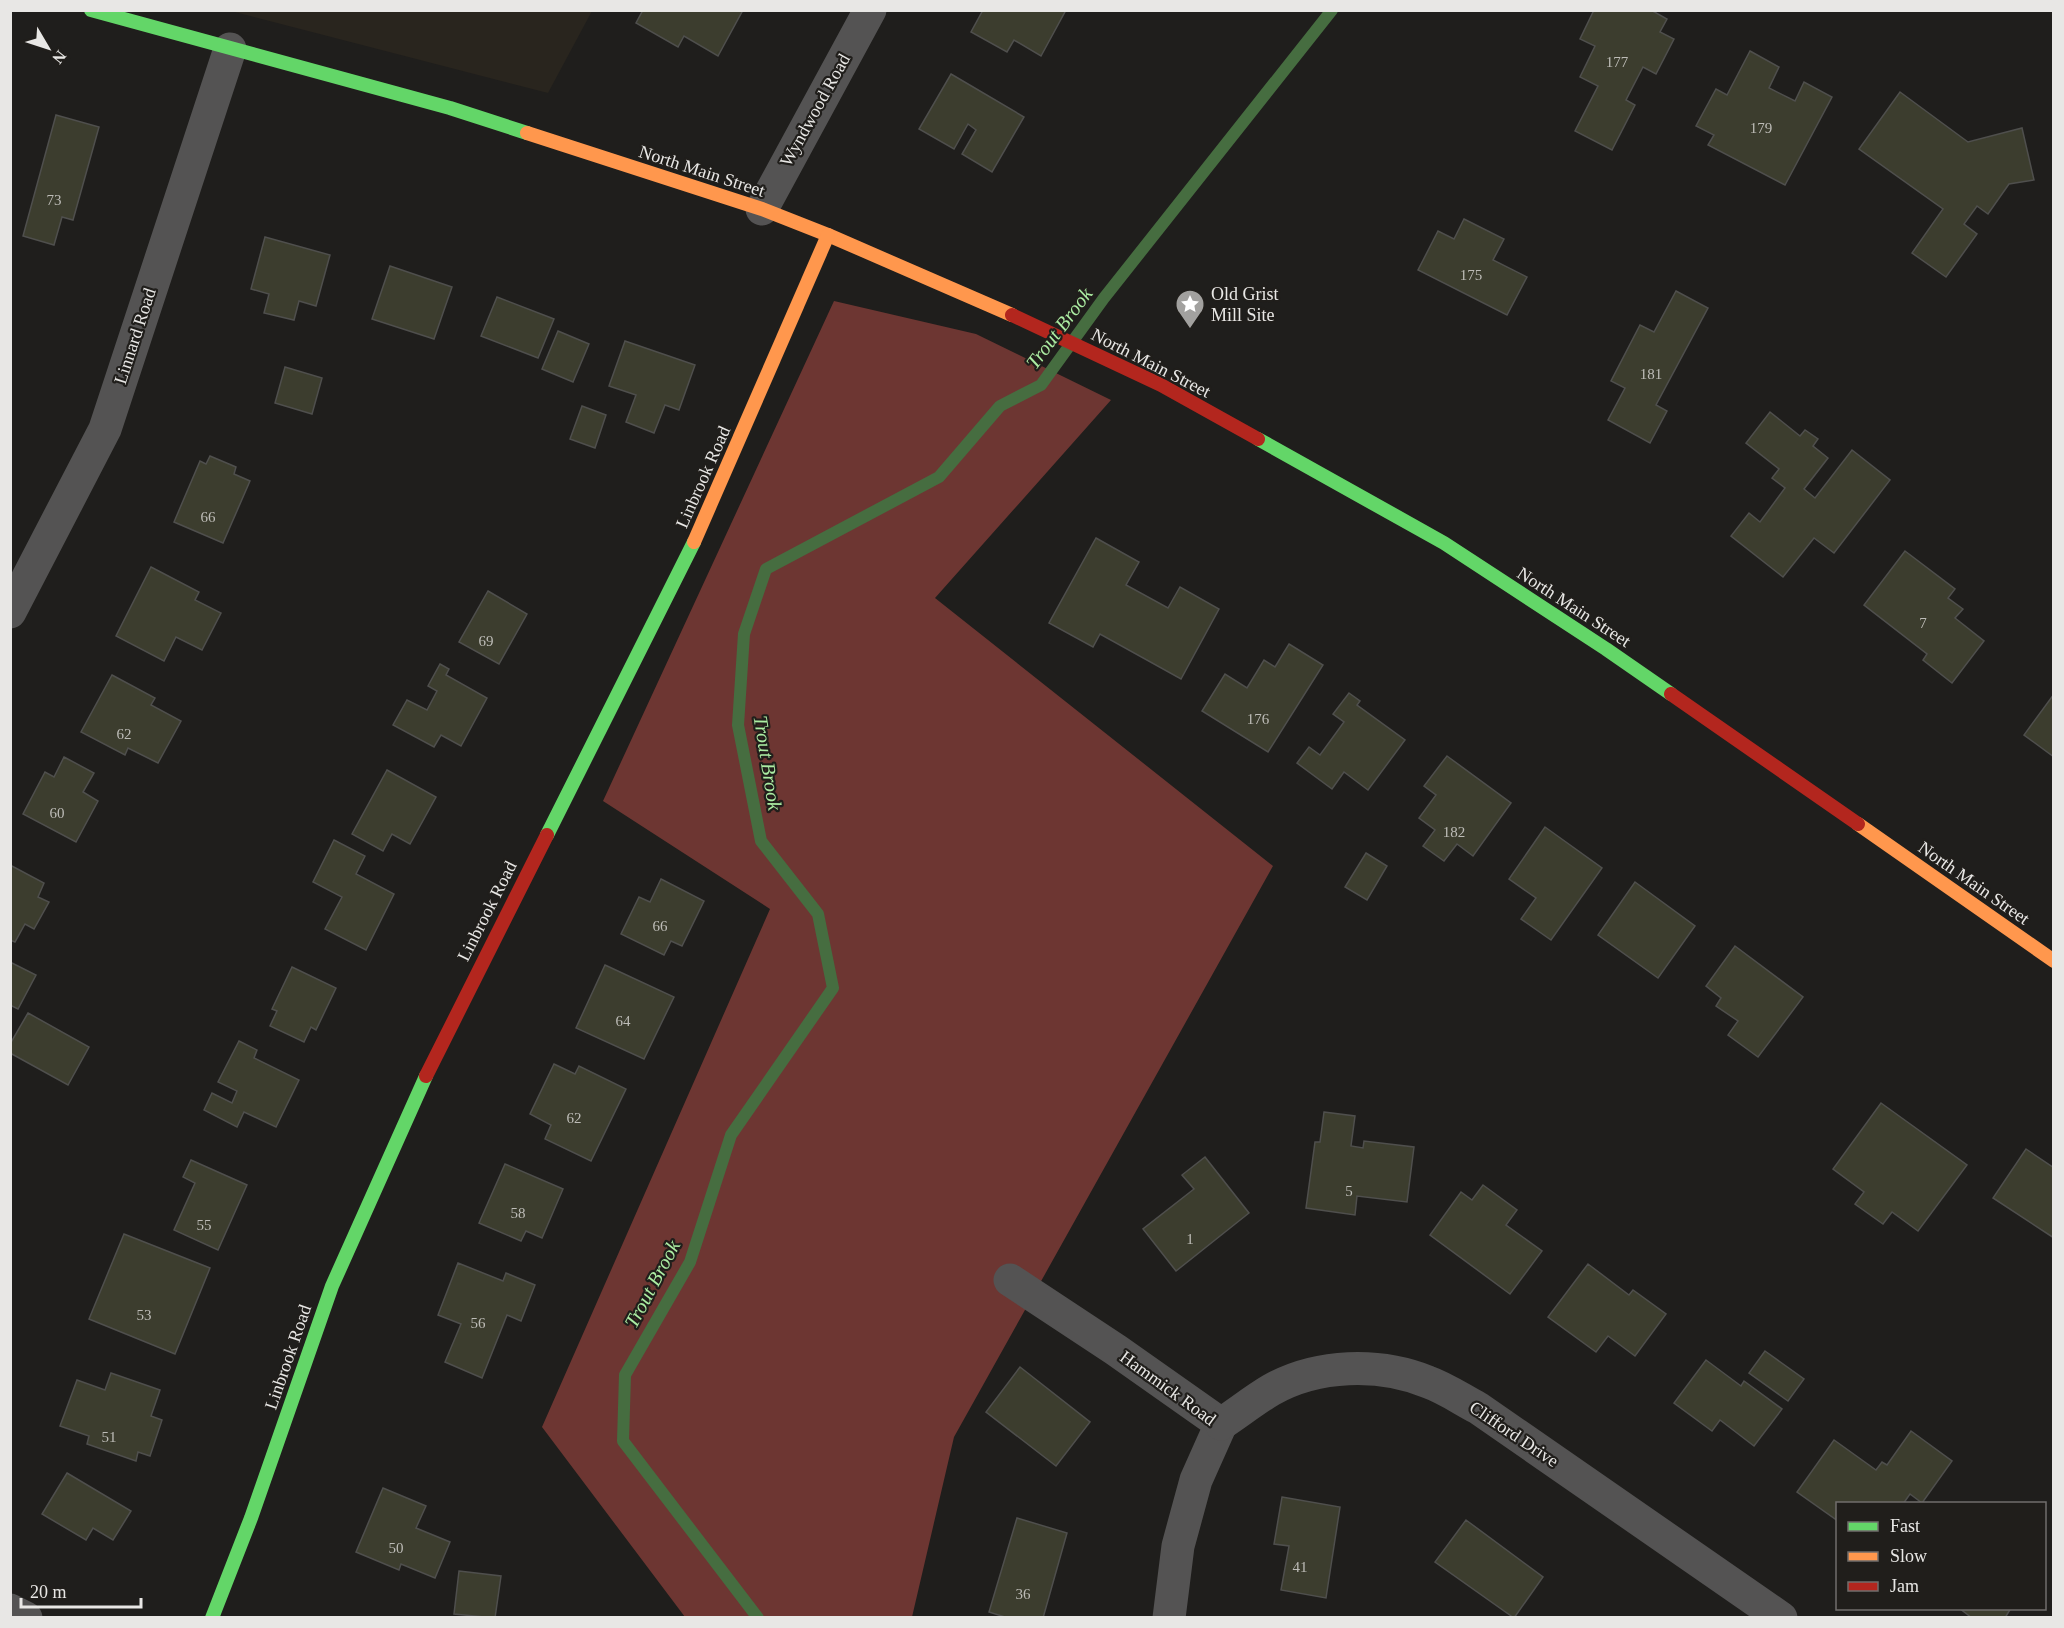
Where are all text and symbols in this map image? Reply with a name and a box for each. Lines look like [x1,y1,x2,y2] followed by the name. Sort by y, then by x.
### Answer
[18,18,78,78] north arrow
[49,47,70,67] text: N
[776,50,854,170] street label: Wyndwood Road
[1606,54,1629,70] house number: 177
[1750,120,1772,136] house number: 179
[637,141,767,201] street label: North Main Street
[47,192,62,208] house number: 73
[1460,267,1482,283] house number: 175
[1021,282,1097,373] water label: Trout Brook
[1211,284,1279,325] place label: Old Grist Mill Site
[110,286,160,386] street label: Linnard Road
[1174,288,1206,330] place icon: Old Grist Mill Site
[1088,324,1214,402] street label: North Main Street
[1640,366,1662,382] house number: 181
[672,423,734,531] street label: Linbrook Road
[201,509,216,525] house number: 66
[1514,563,1634,651] street label: North Main Street
[1919,615,1927,631] house number: 7
[479,633,494,649] house number: 69
[1247,711,1270,727] house number: 176
[750,714,787,813] water label: Trout Brook
[117,726,132,742] house number: 62
[50,805,65,821] house number: 60
[1443,824,1465,840] house number: 182
[1915,837,2033,929] street label: North Main Street
[453,858,521,964] street label: Linbrook Road
[653,918,668,934] house number: 66
[616,1013,631,1029] house number: 64
[567,1110,582,1126] house number: 62
[1345,1183,1353,1199] house number: 5
[511,1205,526,1221] house number: 58
[197,1217,212,1233] house number: 55
[1186,1231,1194,1247] house number: 1
[620,1236,685,1331] water label: Trout Brook
[261,1302,315,1412] street label: Linbrook Road
[137,1307,152,1323] house number: 53
[471,1315,486,1331] house number: 56
[1116,1347,1220,1429] street label: Hammick Road
[1466,1397,1562,1471] street label: Clifford Drive
[102,1429,117,1445] house number: 51
[1836,1502,2046,1610] legend
[1890,1516,1920,1536] text: Fast
[389,1540,404,1556] house number: 50
[1890,1546,1927,1566] text: Slow
[1293,1559,1308,1575] house number: 41
[21,1571,141,1609] scale bar
[1890,1576,1919,1596] text: Jam
[30,1582,67,1602] text: 20 m
[1016,1586,1031,1602] house number: 36

